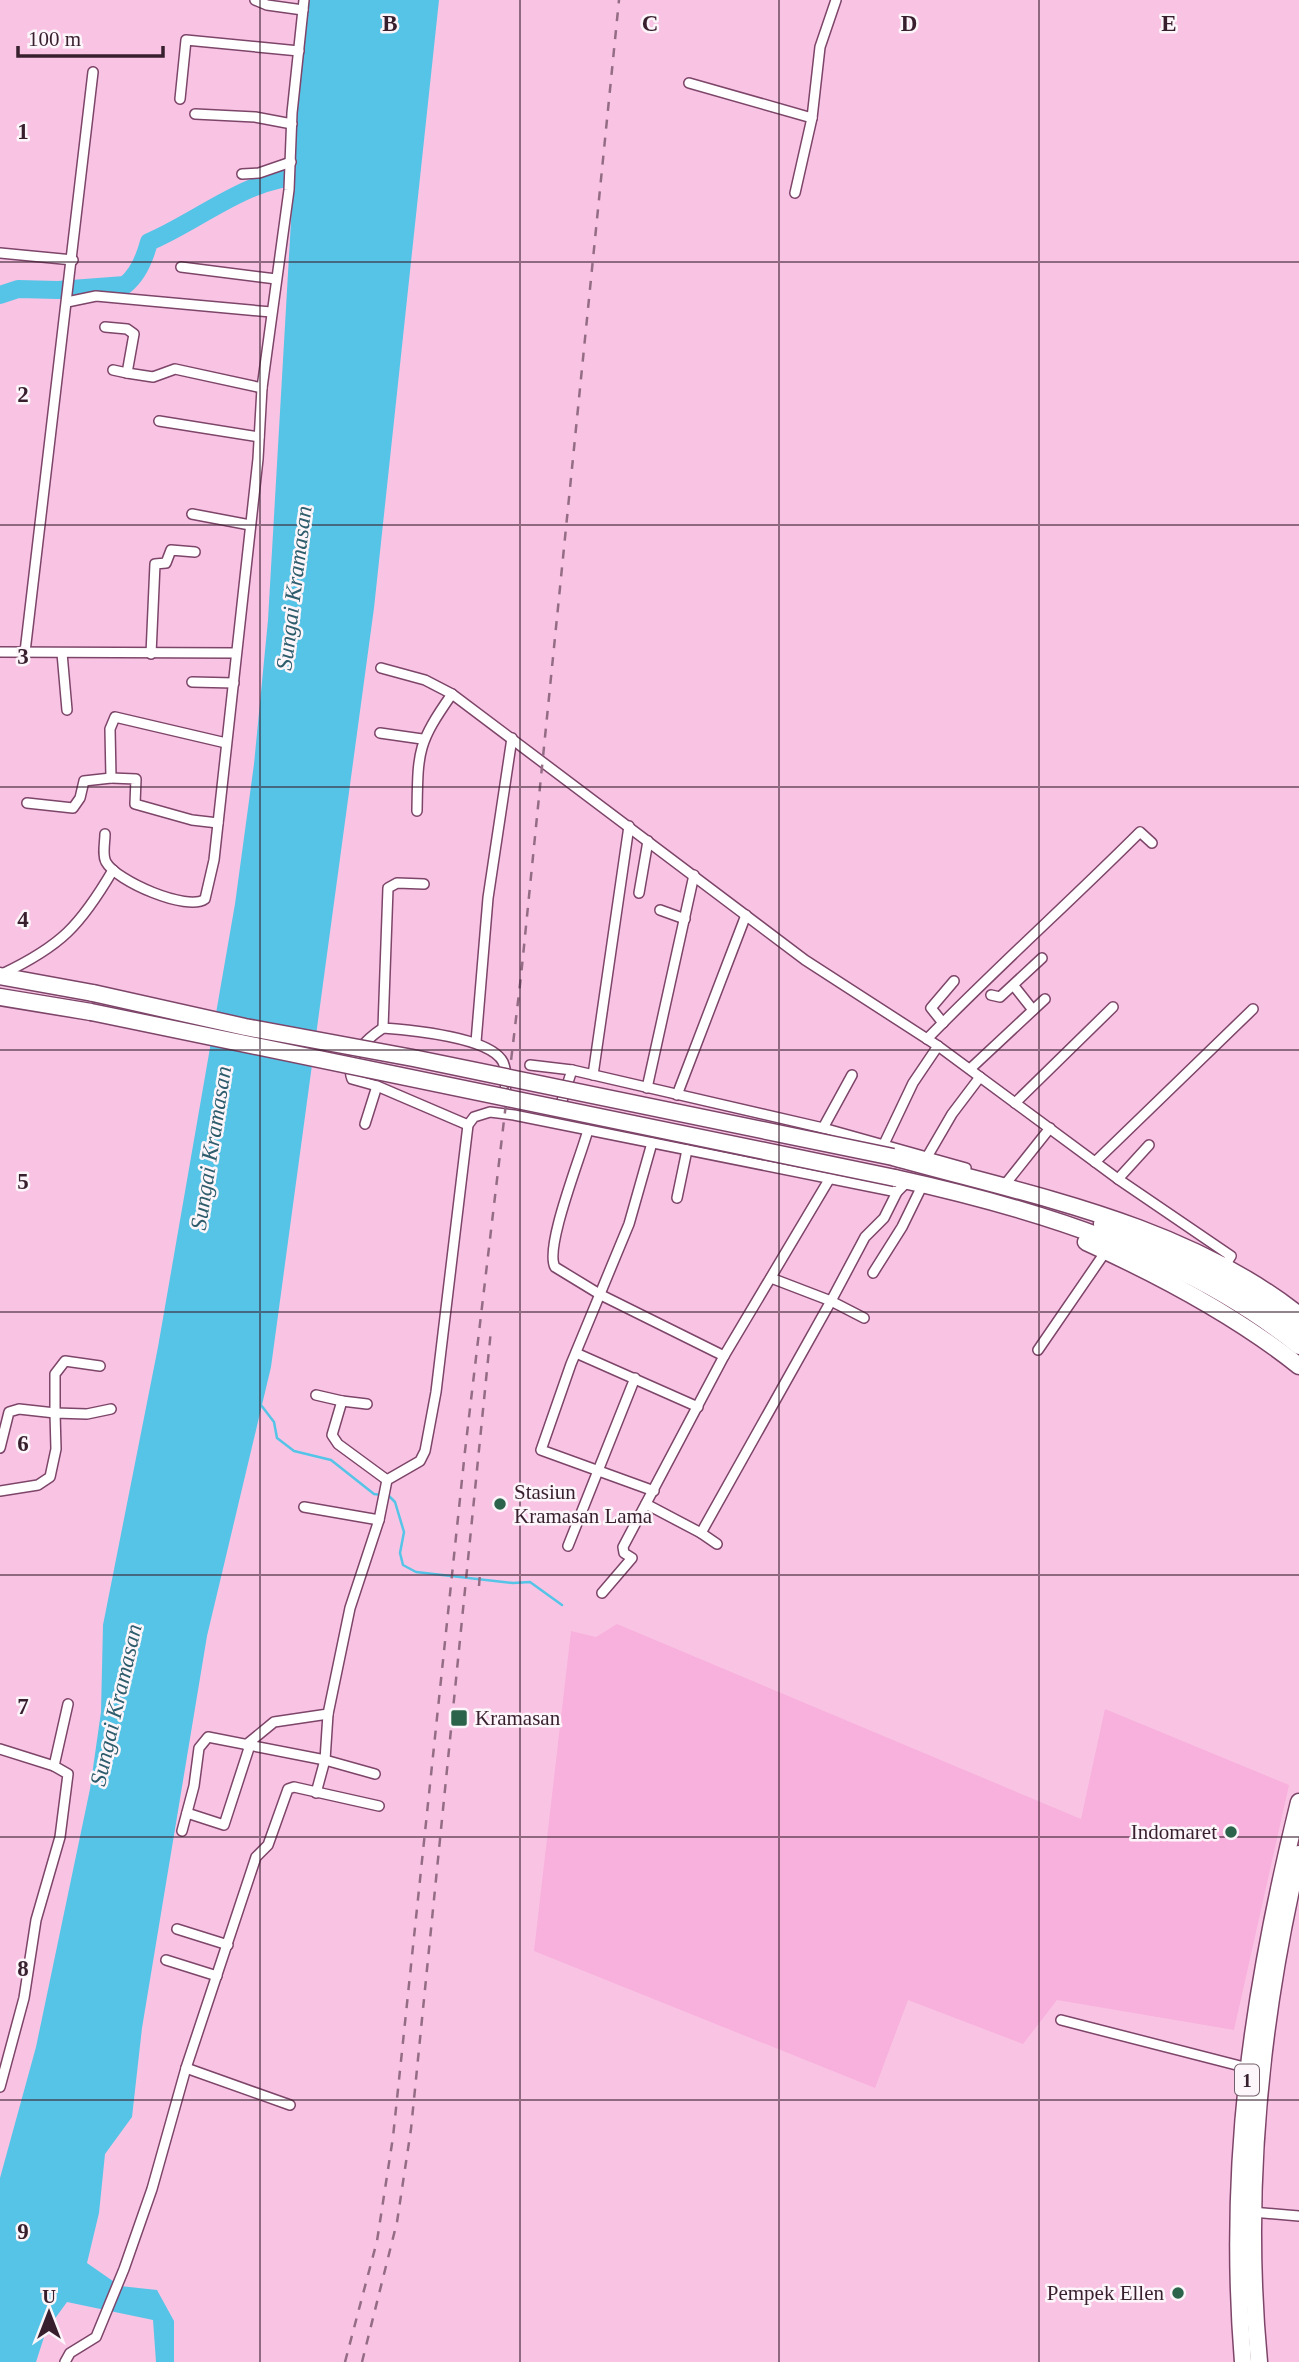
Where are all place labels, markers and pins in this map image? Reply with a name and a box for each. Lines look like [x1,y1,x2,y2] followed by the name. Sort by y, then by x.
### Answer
[514,1480,653,1528] place label: Stasiun Kramasan Lama
[492,1496,508,1512] marker: Stasiun Kramasan Lama
[475,1706,561,1730] place label: Kramasan
[449,1708,469,1728] marker: Kramasan
[1131,1820,1217,1844] place label: Indomaret
[1223,1824,1239,1840] marker: Indomaret
[1047,2281,1164,2305] place label: Pempek Ellen
[1170,2285,1186,2301] marker: Pempek Ellen

